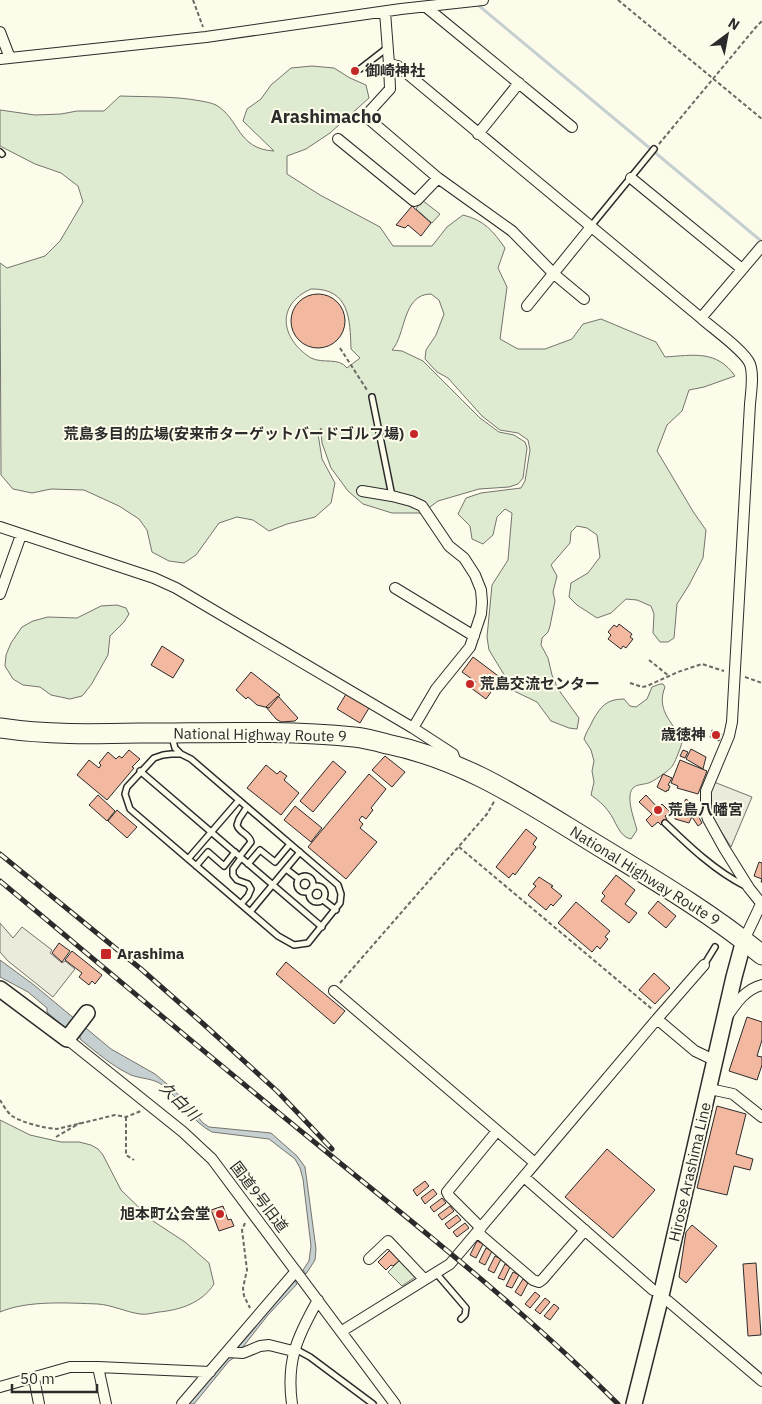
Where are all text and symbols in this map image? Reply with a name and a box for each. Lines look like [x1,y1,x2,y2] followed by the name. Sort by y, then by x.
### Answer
[702,10,752,60] north arrow
[725,14,743,34] text: N
[365,61,425,80] place label: 御崎神社
[349,65,361,77] marker: 御崎神社
[270,105,382,128] district label: Arashimacho
[64,424,404,443] place label: 荒島多目的広場(安来市ターゲットバードゴルフ場)
[408,428,420,440] marker: 荒島多目的広場(安来市ターゲットバードゴルフ場)
[480,674,600,693] place label: 荒島交流センター
[464,678,476,690] marker: 荒島交流センター
[173,723,347,746] street label: National Highway Route 9
[661,725,706,744] place label: 歳徳神
[710,729,722,741] marker: 歳徳神
[668,800,743,819] place label: 荒島八幡宮
[652,804,664,816] marker: 荒島八幡宮
[567,822,724,930] street label: National Highway Route 9
[117,944,185,963] place label: Arashima
[99,947,113,961] marker: Arashima
[156,1077,206,1126] water label: 久白川
[664,1100,715,1243] street label: Hirose Arashima Line
[227,1157,292,1236] street label: 国道9号旧道
[120,1204,210,1223] place label: 旭本町公会堂
[214,1208,226,1220] marker: 旭本町公会堂
[12,1362,98,1394] scale bar
[20,1369,55,1388] text: 50 m

